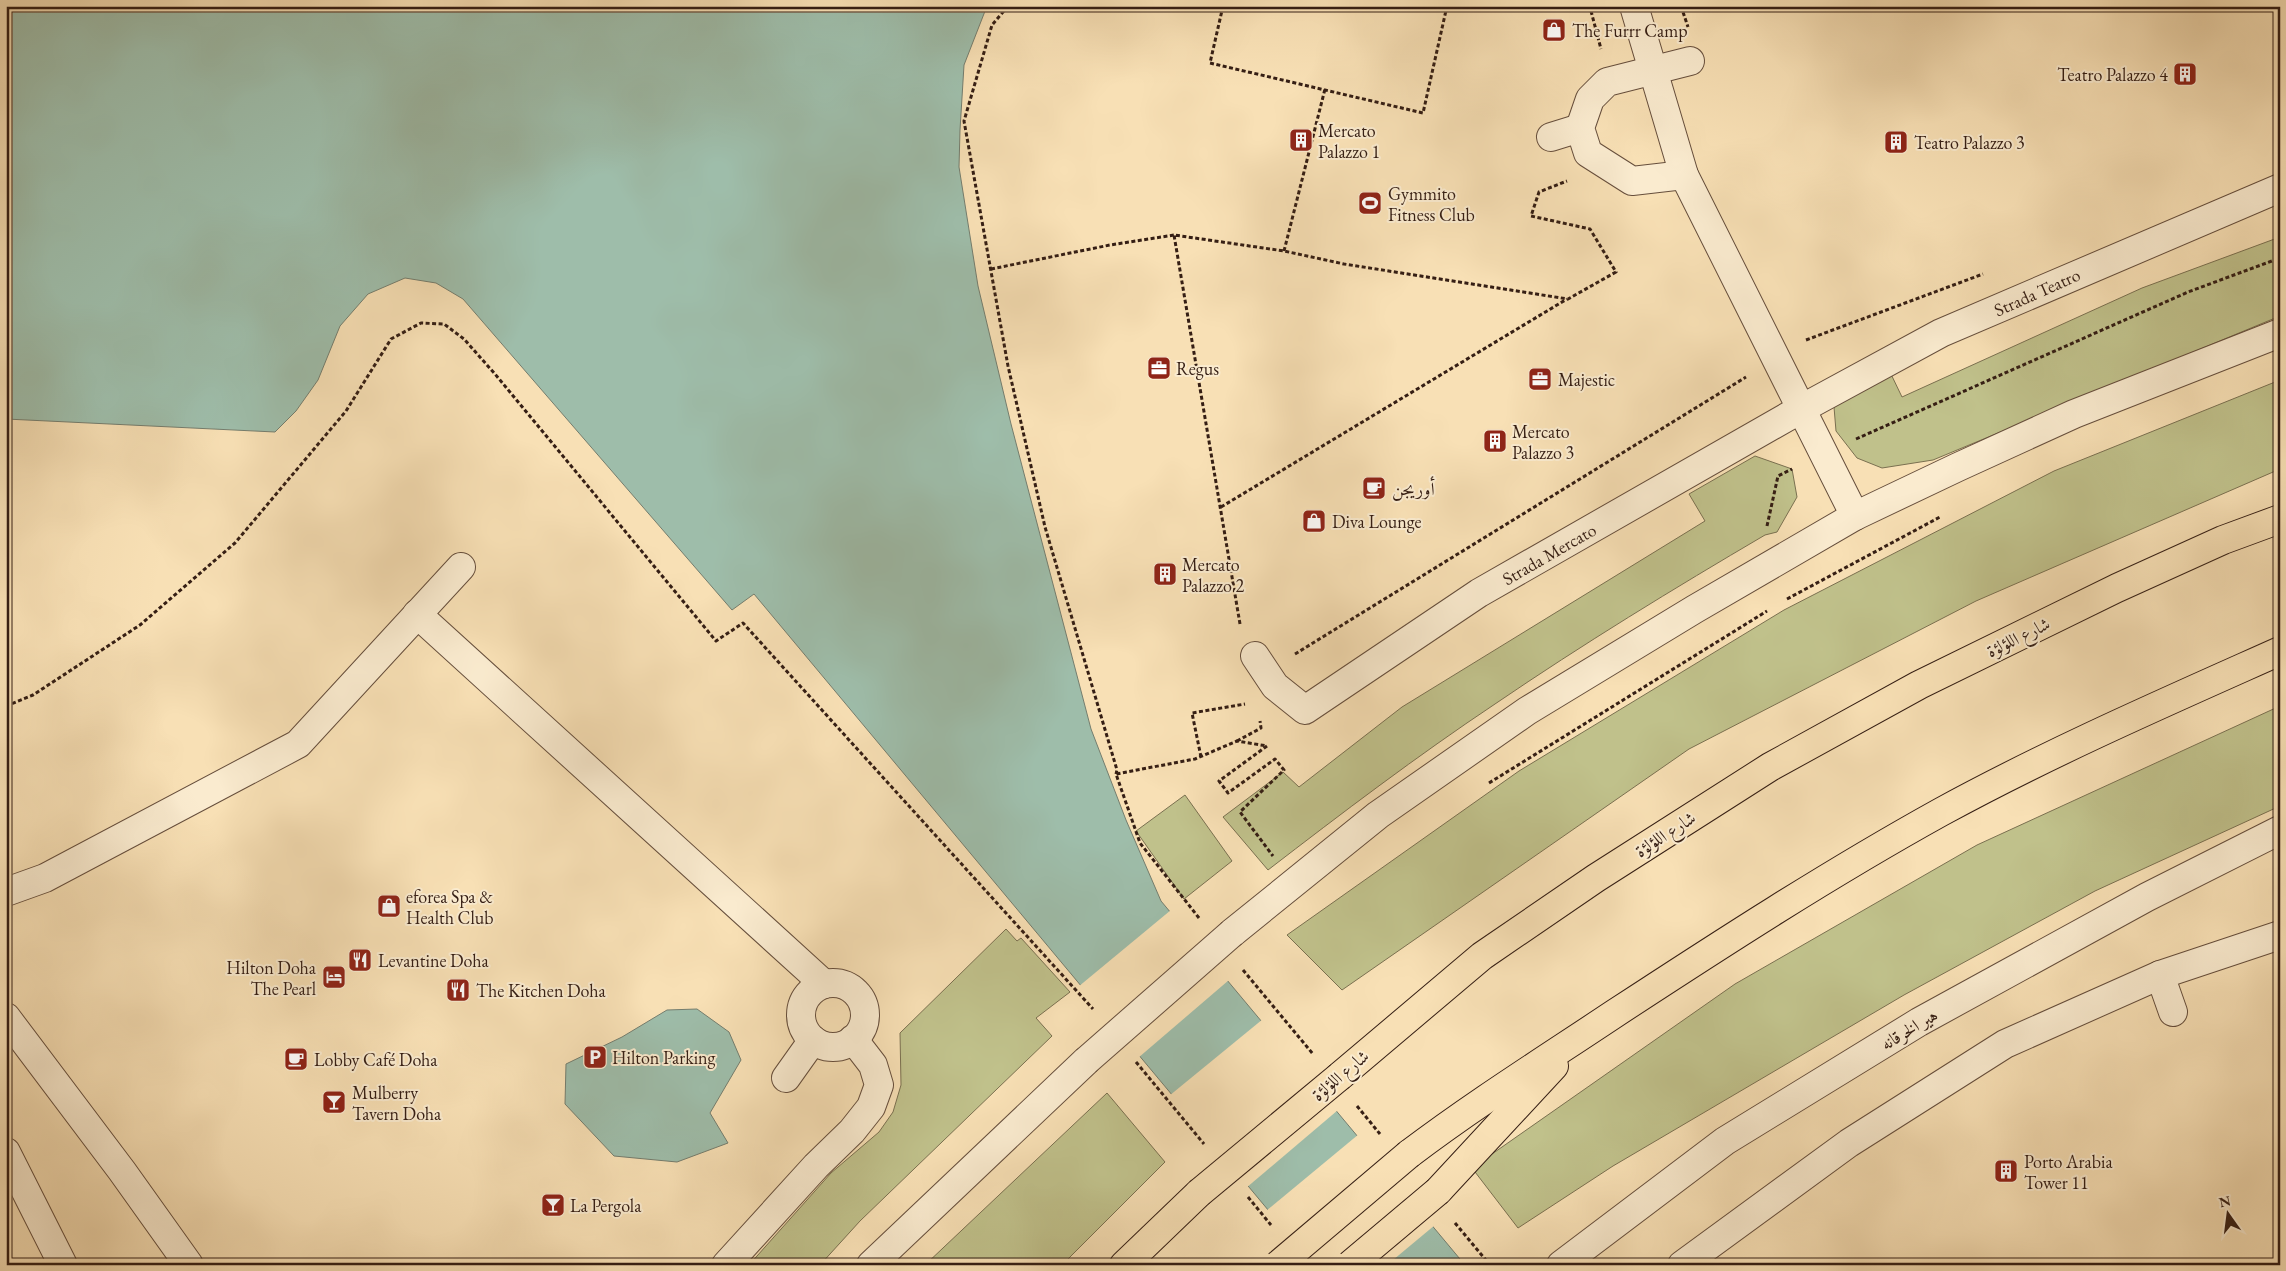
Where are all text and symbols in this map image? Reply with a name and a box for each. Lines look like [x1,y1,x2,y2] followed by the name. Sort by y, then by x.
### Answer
[1541,17,1567,43] shop icon: The Furrr Camp
[1572,19,1688,42] place label: The Furrr Camp
[2172,61,2198,87] building icon: Teatro Palazzo 4
[2057,63,2168,86] place label: Teatro Palazzo 4
[1318,119,1380,163] place label: Mercato Palazzo 1
[1288,127,1314,153] building icon: Mercato Palazzo 1
[1883,129,1909,155] building icon: Teatro Palazzo 3
[1914,131,2025,154] place label: Teatro Palazzo 3
[1388,182,1475,226] place label: Gymmito Fitness Club
[1357,190,1383,216] sports icon: Gymmito Fitness Club
[1990,263,2084,321] street label: Strada Teatro
[1146,355,1172,381] office icon: Regus
[1176,357,1219,380] place label: Regus
[1527,366,1553,392] office icon: Majestic
[1558,368,1615,391] place label: Majestic
[1512,420,1574,464] place label: Mercato Palazzo 3
[1482,428,1508,454] building icon: Mercato Palazzo 3
[1361,475,1387,501] cafe icon: أوريجن
[1392,476,1436,501] place label: أوريجن
[1301,508,1327,534] shop icon: Diva Lounge
[1332,510,1422,533] place label: Diva Lounge
[1498,518,1600,590] street label: Strada Mercato
[1182,553,1244,597] place label: Mercato Palazzo 2
[1152,561,1178,587] building icon: Mercato Palazzo 2
[1982,612,2055,666] street label: شارع اللؤلؤة
[1630,806,1702,866] street label: شارع اللؤلؤة
[406,885,493,929] place label: eforea Spa & Health Club
[376,893,402,919] shop icon: eforea Spa & Health Club
[347,947,373,973] restaurant icon: Levantine Doha
[378,949,489,972] place label: Levantine Doha
[226,956,317,1000] place label: Hilton Doha The Pearl
[321,964,347,990] hotel icon: Hilton Doha The Pearl
[445,977,471,1003] restaurant icon: The Kitchen Doha
[476,979,606,1002] place label: The Kitchen Doha
[1876,1003,1942,1056] street label: هير الخرقانه
[582,1044,608,1070] parking icon: Hilton Parking
[1306,1044,1376,1109] street label: شارع اللؤلؤة
[283,1046,309,1072] cafe icon: Lobby Café Doha
[612,1046,716,1069] place label: Hilton Parking
[314,1048,438,1071] place label: Lobby Café Doha
[352,1081,442,1125] place label: Mulberry Tavern Doha
[321,1089,347,1115] bar icon: Mulberry Tavern Doha
[2024,1150,2113,1194] place label: Porto Arabia Tower 11
[1993,1158,2019,1184] building icon: Porto Arabia Tower 11
[2204,1188,2254,1238] north arrow
[2217,1191,2233,1211] text: N
[540,1192,566,1218] bar icon: La Pergola
[570,1194,642,1217] place label: La Pergola

